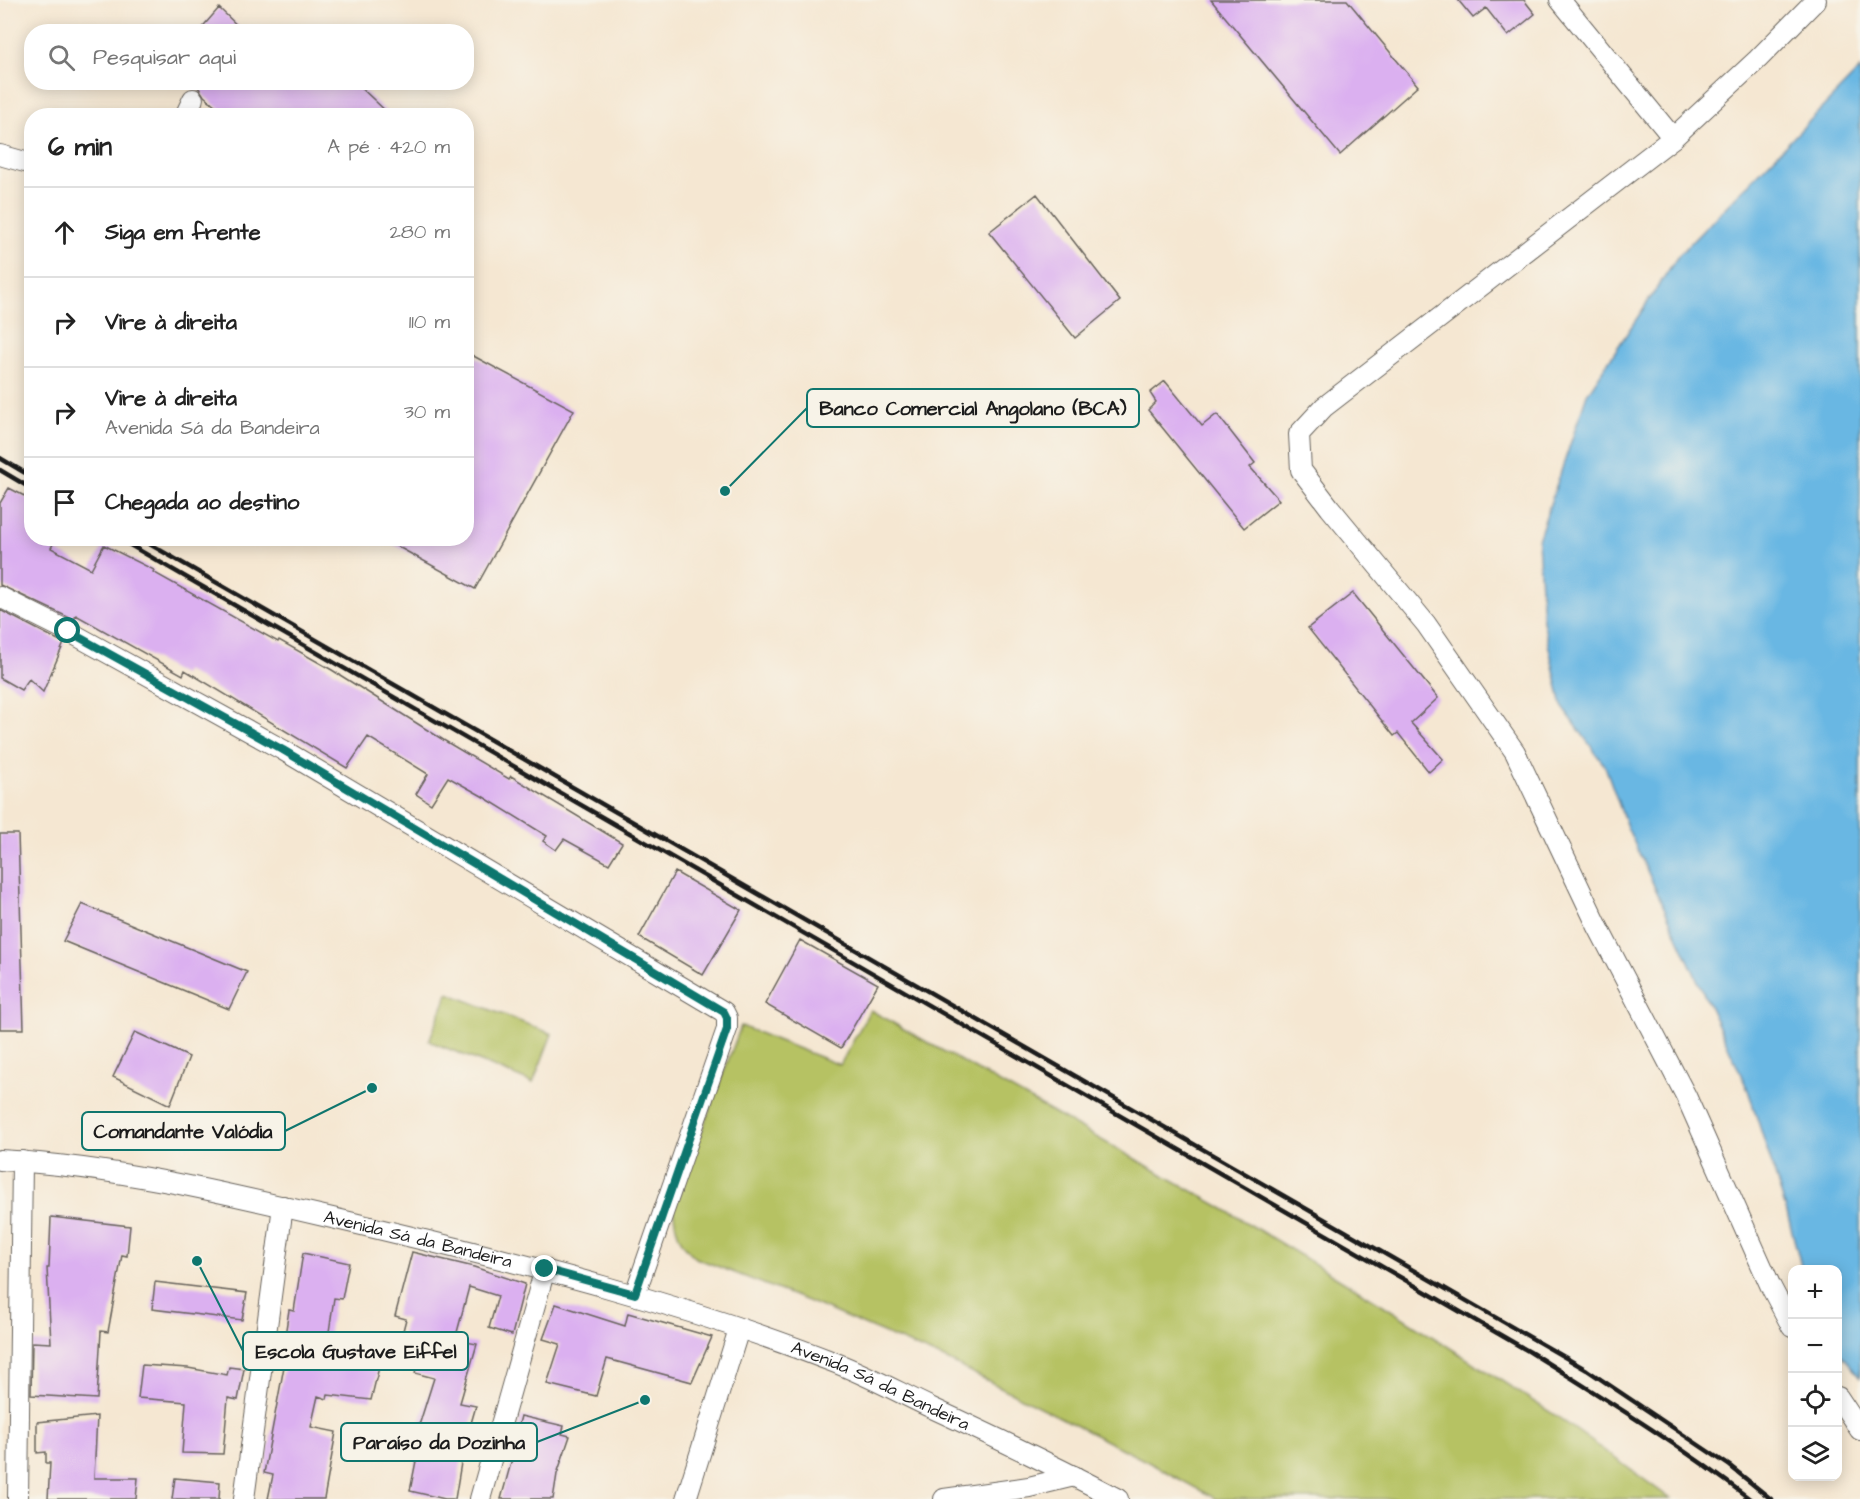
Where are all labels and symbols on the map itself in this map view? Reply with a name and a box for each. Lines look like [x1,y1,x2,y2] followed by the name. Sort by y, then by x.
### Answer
[807,389,1139,427] callout: Banco Comercial Angolano (BCA)
[819,395,1127,424] text: Banco Comercial Angolano (BCA)
[54,617,80,643] route start
[82,1112,285,1150] callout: Comandante Valódia
[93,1118,273,1146] text: Comandante Valódia
[321,1204,515,1274] street label: Avenida Sá da Bandeira
[531,1255,557,1281] route end
[243,1332,468,1370] callout: Escola Gustave Eiffel
[787,1335,974,1437] street label: Avenida Sá da Bandeira
[255,1338,457,1366] text: Escola Gustave Eiffel
[341,1423,537,1461] callout: Paraíso da Dozinha
[353,1429,526,1457] text: Paraíso da Dozinha

